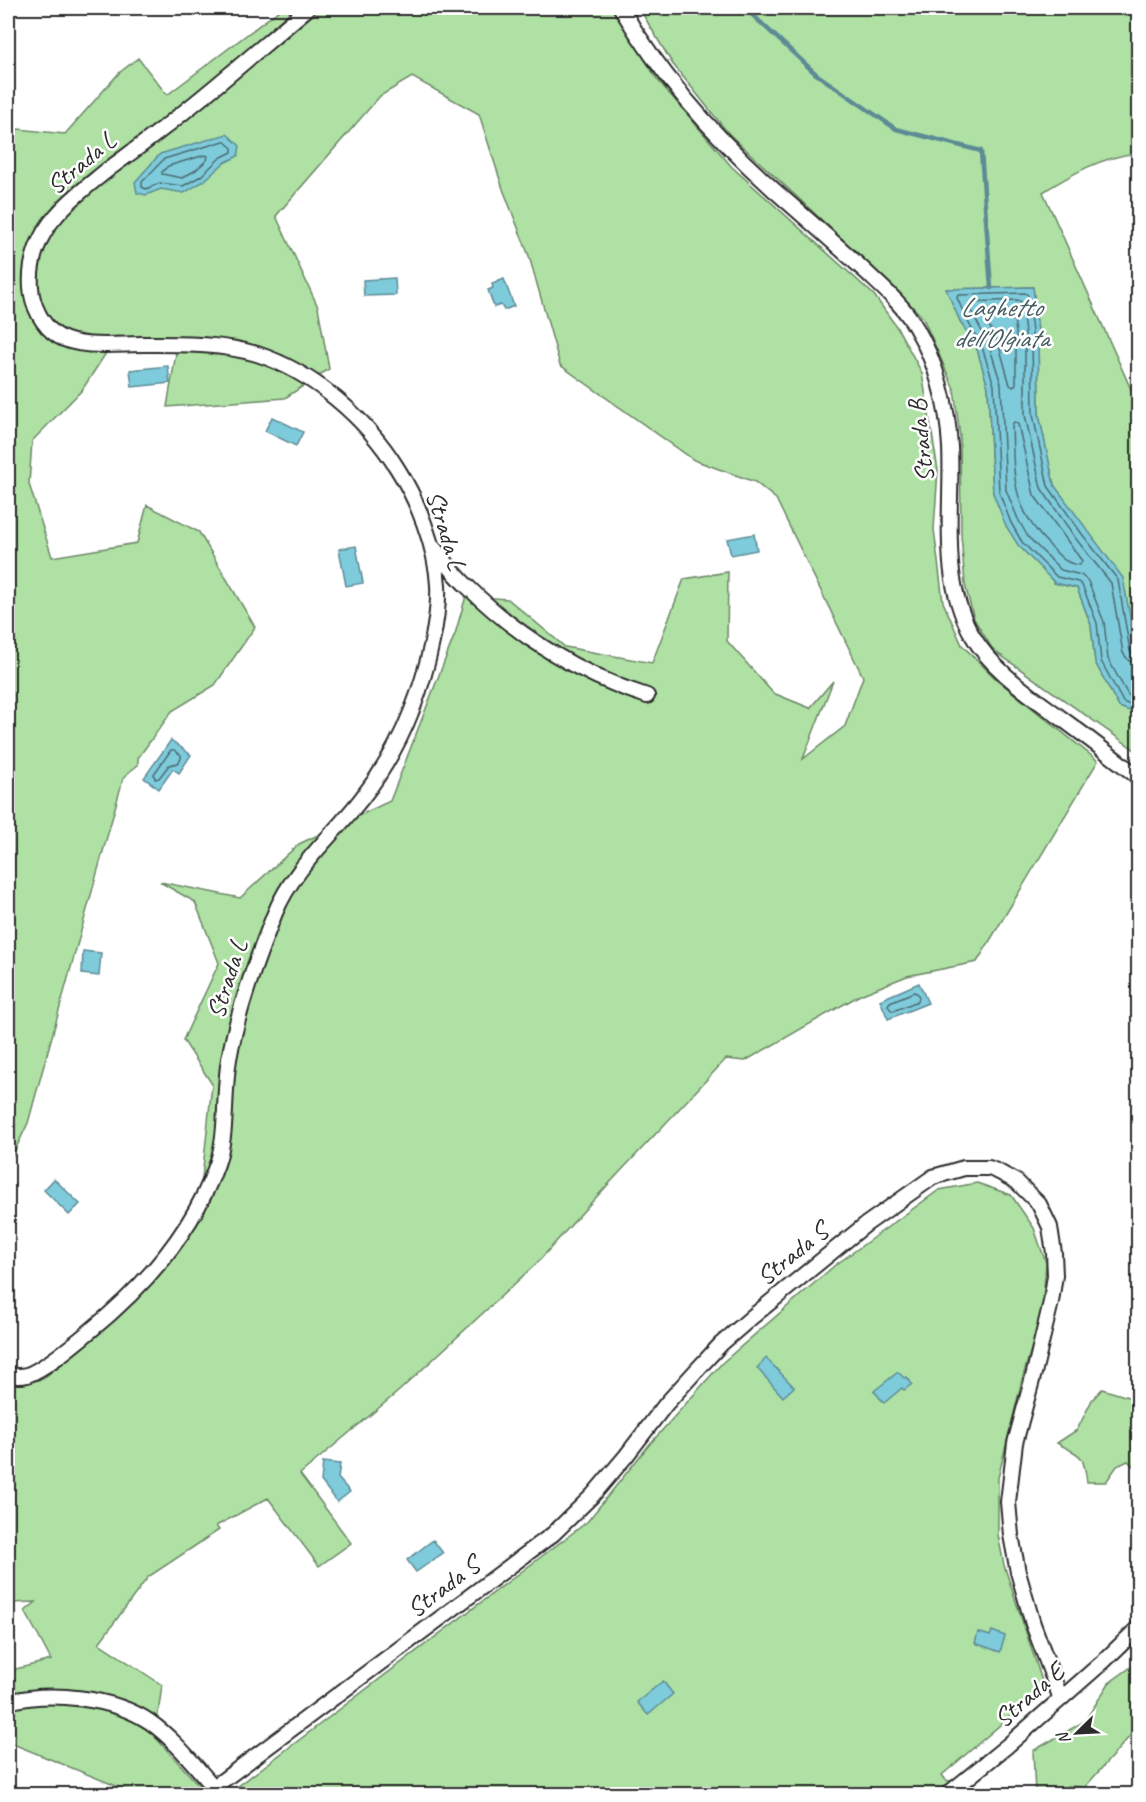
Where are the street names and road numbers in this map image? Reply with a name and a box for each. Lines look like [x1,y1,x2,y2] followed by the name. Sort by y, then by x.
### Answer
[40,124,123,202] street label: Strada L
[900,397,942,484] street label: Strada B
[418,487,474,574] street label: Strada L
[199,935,255,1022] street label: Strada L
[750,1212,838,1293] street label: Strada S
[400,1546,490,1625] street label: Strada S
[987,1653,1074,1735] street label: Strada E

